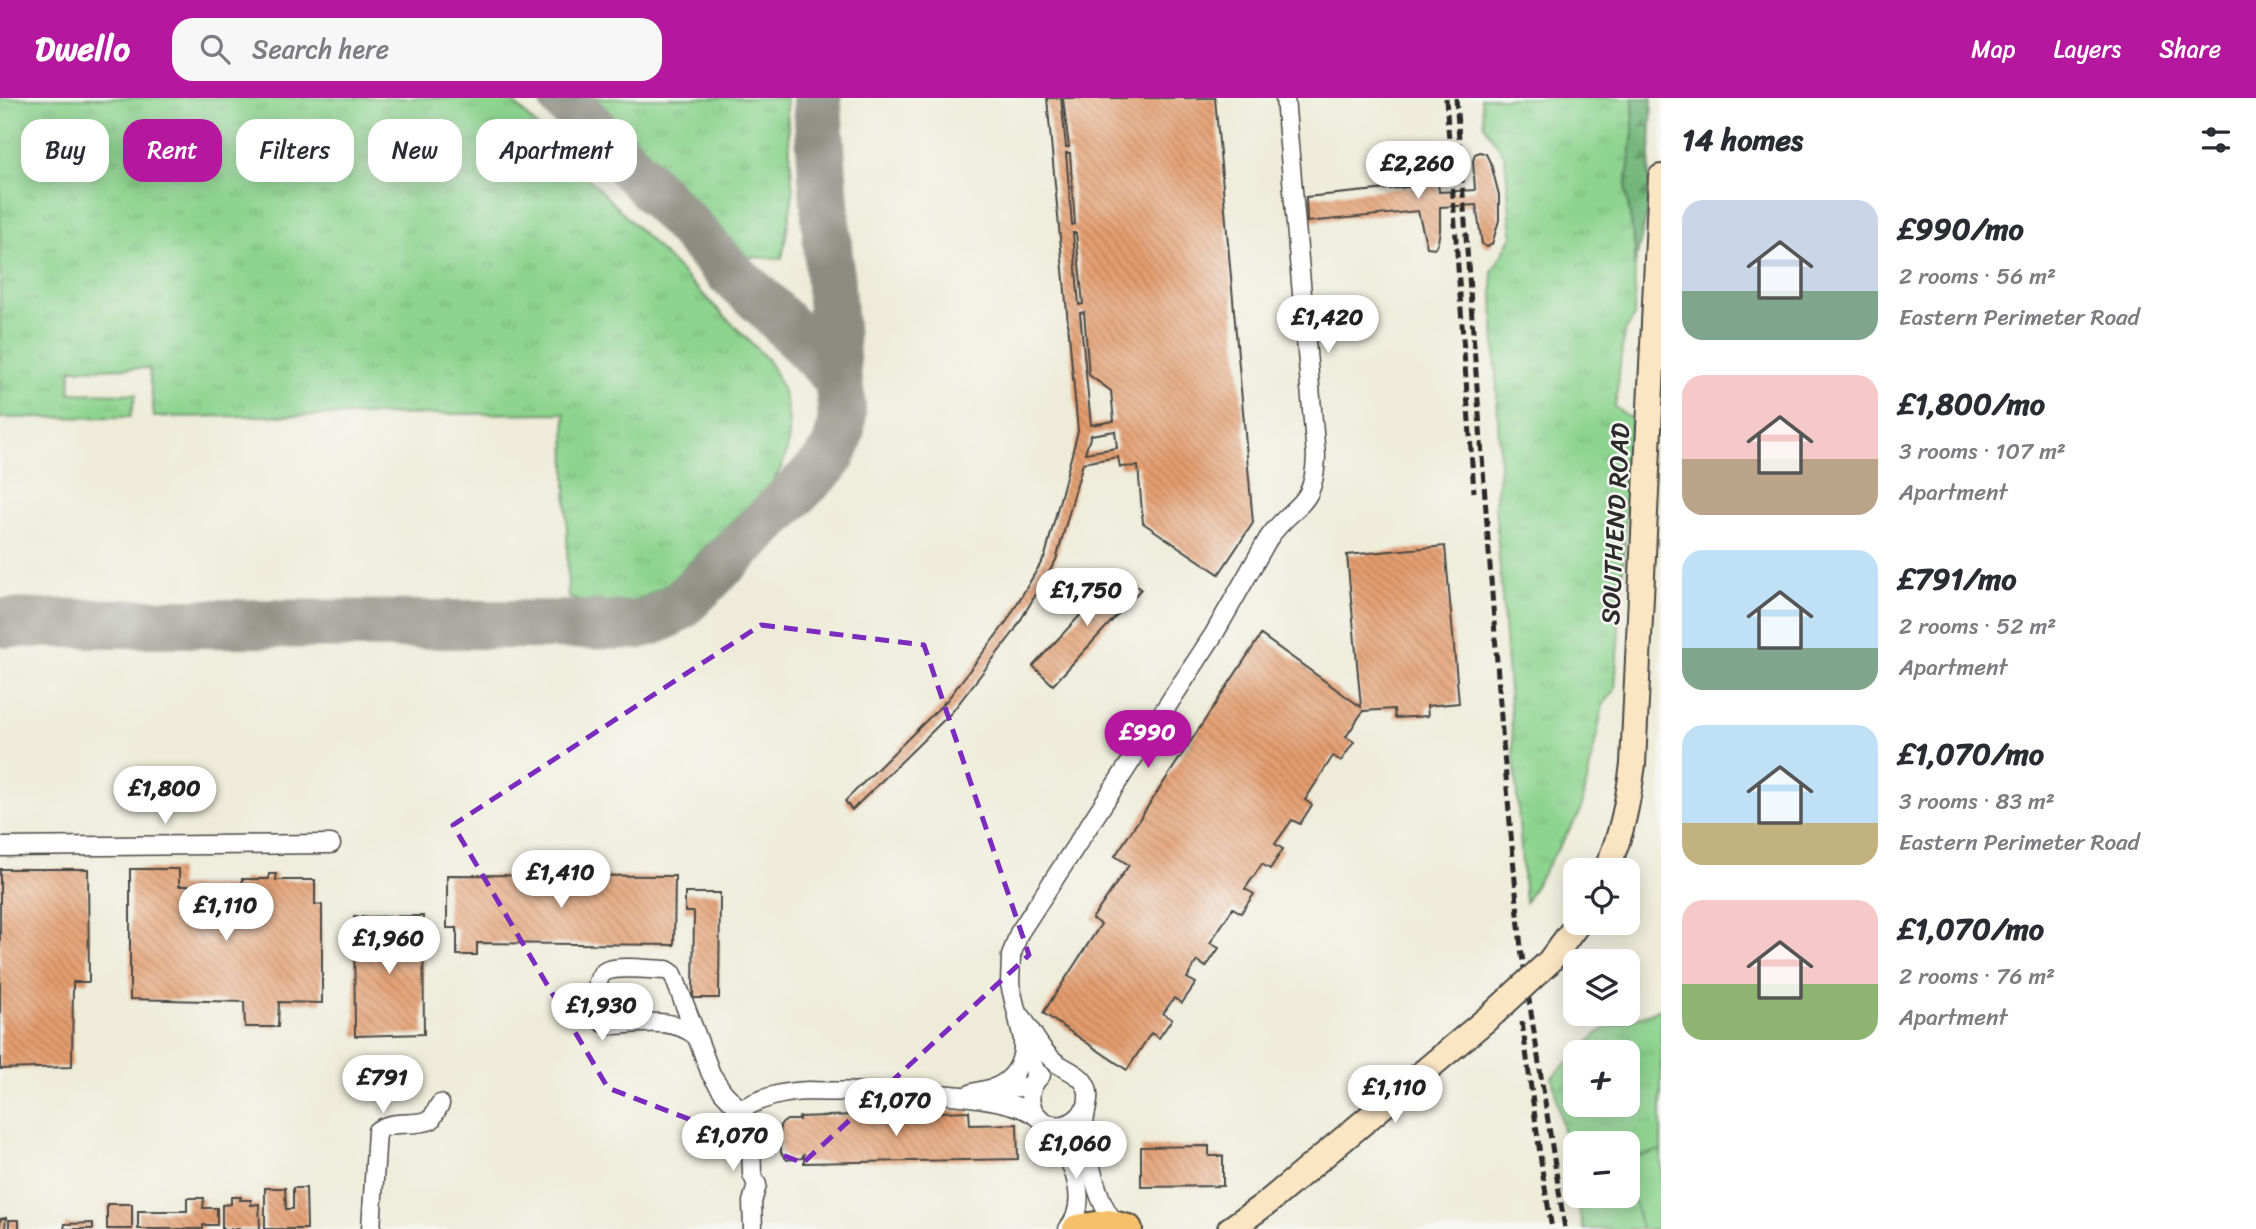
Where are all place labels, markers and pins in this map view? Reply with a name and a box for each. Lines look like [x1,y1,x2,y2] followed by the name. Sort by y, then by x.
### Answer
[1361,141,1475,201] pin: £2,260
[1271,296,1385,355] pin: £1,420
[1030,568,1144,628] pin: £1,750
[1107,710,1189,770] pin: £990
[108,766,222,826] pin: £1,800
[504,850,618,910] pin: £1,410
[169,884,283,943] pin: £1,110
[332,916,446,976] pin: £1,960
[545,984,659,1043] pin: £1,930
[342,1056,424,1115] pin: £791
[1338,1066,1452,1125] pin: £1,110
[839,1079,953,1138] pin: £1,070
[676,1114,790,1173] pin: £1,070
[1019,1122,1133,1181] pin: £1,060

